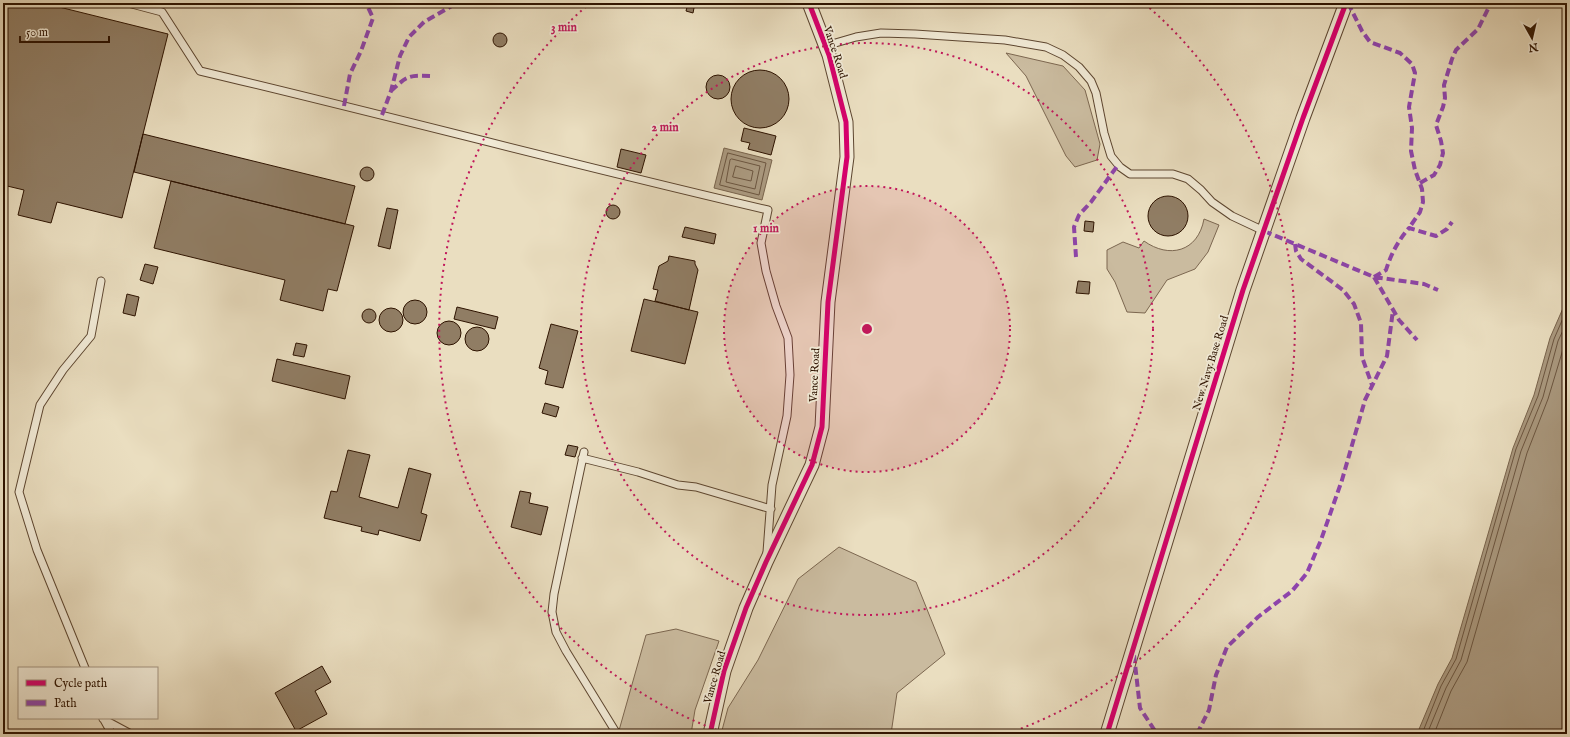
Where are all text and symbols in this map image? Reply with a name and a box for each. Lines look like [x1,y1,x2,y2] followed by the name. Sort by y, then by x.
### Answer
[20,18,109,44] scale bar
[1512,18,1552,58] north arrow
[551,20,578,35] text: 3 min
[820,23,850,80] street label: Vance Road
[26,25,48,40] text: 50 m
[1527,39,1540,55] text: N
[651,120,679,135] text: 2 min
[753,221,780,236] text: 1 min
[1190,314,1232,413] street label: New Navy Base Road
[860,322,874,336] centre of rings
[807,348,823,403] street label: Vance Road
[700,649,729,706] street label: Vance Road
[18,667,158,719] legend
[54,676,108,692] text: Cycle path
[54,696,77,711] text: Path

